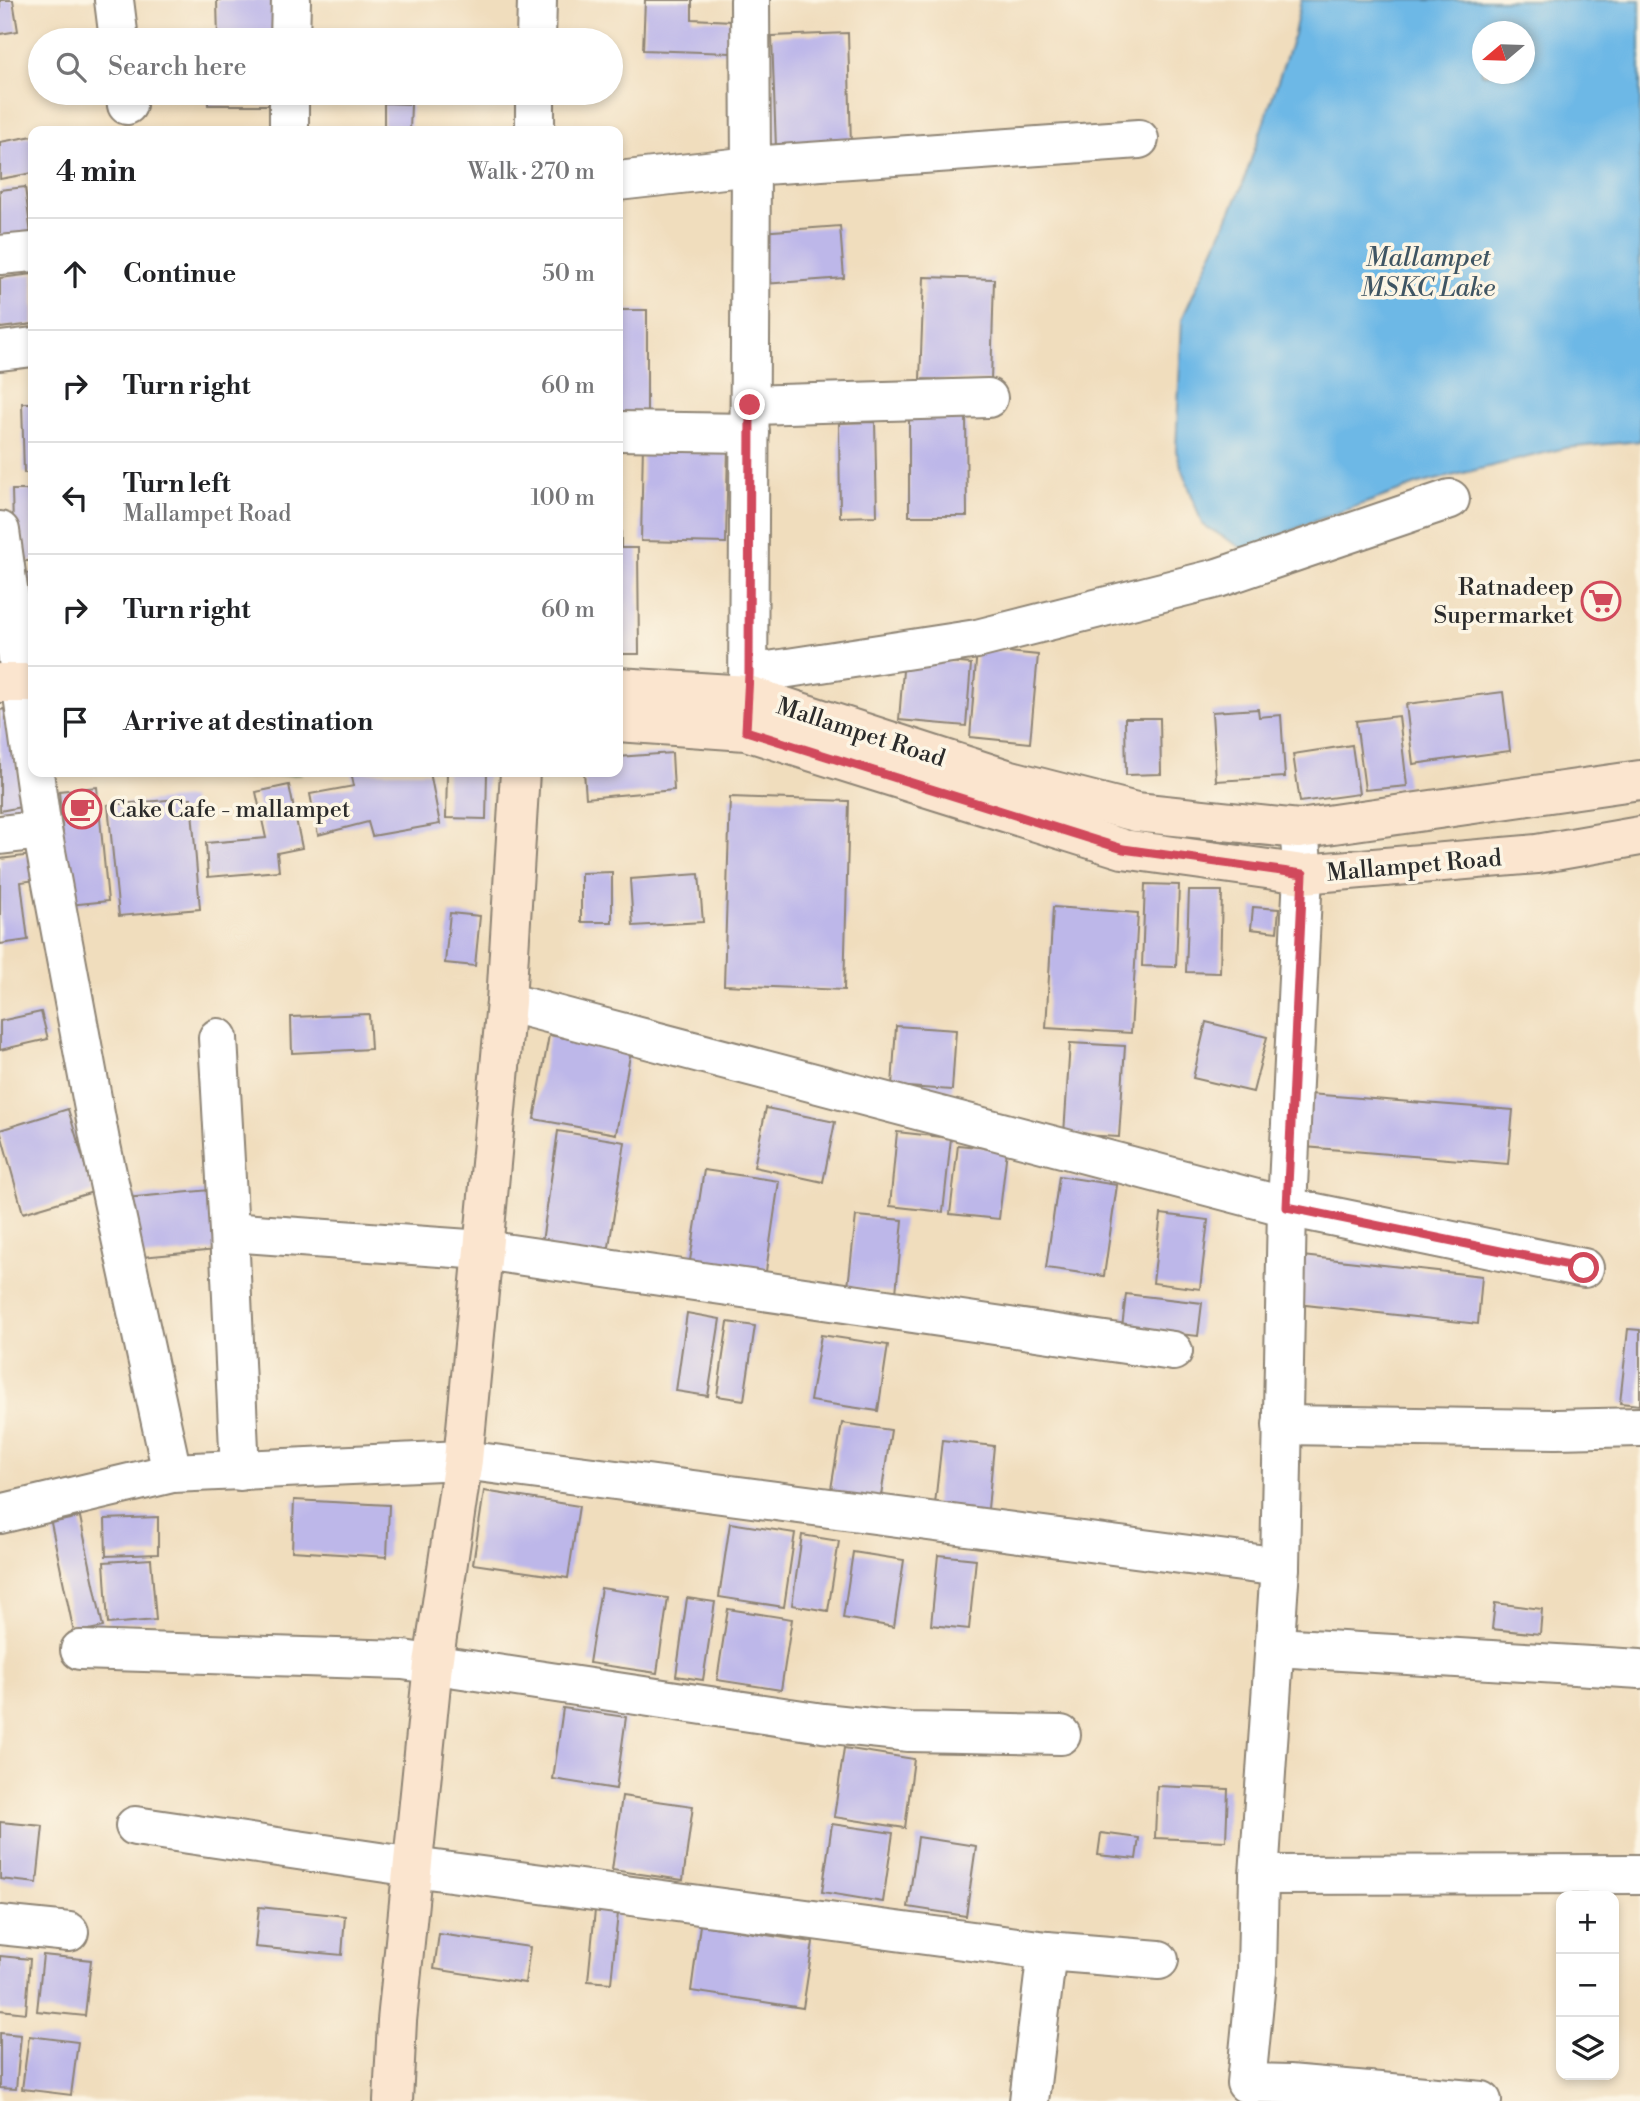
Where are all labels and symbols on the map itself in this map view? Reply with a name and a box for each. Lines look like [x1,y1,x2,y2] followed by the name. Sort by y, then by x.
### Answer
[1472,21,1535,84] north arrow
[1361,242,1495,304] water label: Mallampet MSKC Lake
[734,389,765,420] route end
[1434,573,1574,631] place label: Ratnadeep Supermarket
[1580,580,1622,622] supermarket icon: Ratnadeep Supermarket
[772,692,949,774] street label: Mallampet Road
[61,788,103,830] cafe icon: Cake Cafe - mallampet
[109,795,351,825] place label: Cake Cafe - mallampet
[1325,843,1503,889] street label: Mallampet Road
[1568,1252,1599,1283] route start

